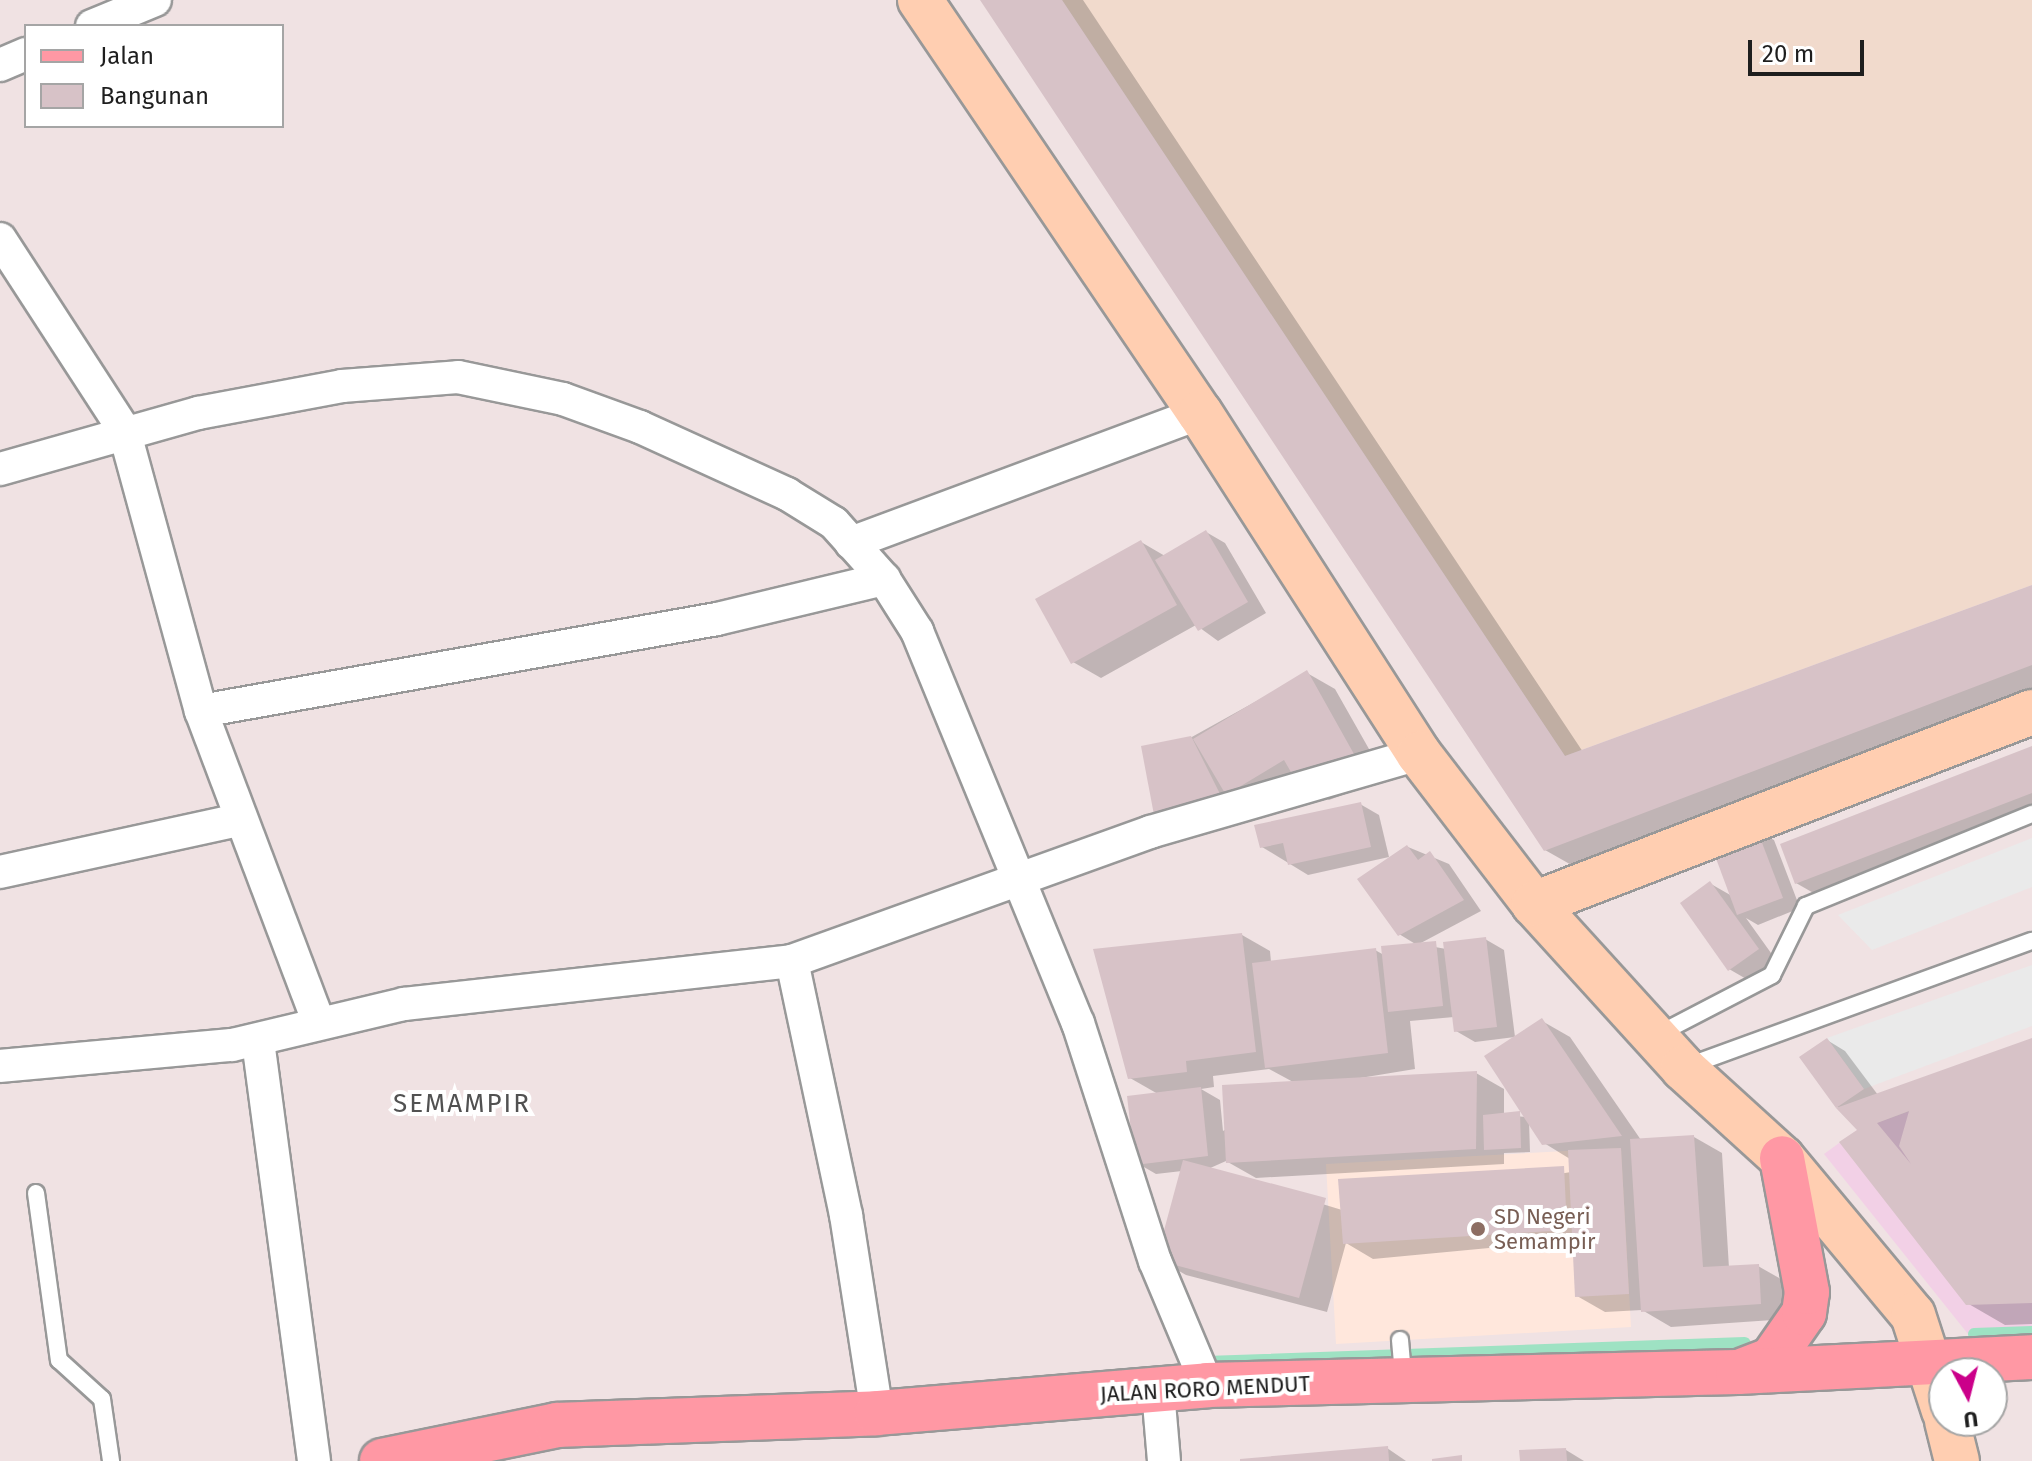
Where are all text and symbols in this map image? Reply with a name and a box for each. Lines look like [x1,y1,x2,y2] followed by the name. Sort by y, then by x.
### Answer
[24,24,284,128] legend
[1752,24,1868,74] scale bar
[1762,40,1814,68] text: 20 m
[100,42,154,70] text: Jalan
[100,82,209,110] text: Bangunan
[393,1088,531,1120] district label: SEMAMPIR
[1494,1203,1595,1254] place label: SD Negeri Semampir
[1469,1220,1487,1238] marker: SD Negeri Semampir
[1928,1357,2008,1437] north arrow
[1099,1370,1311,1408] street label: JALAN RORO MENDUT
[1962,1405,1980,1434] text: U

